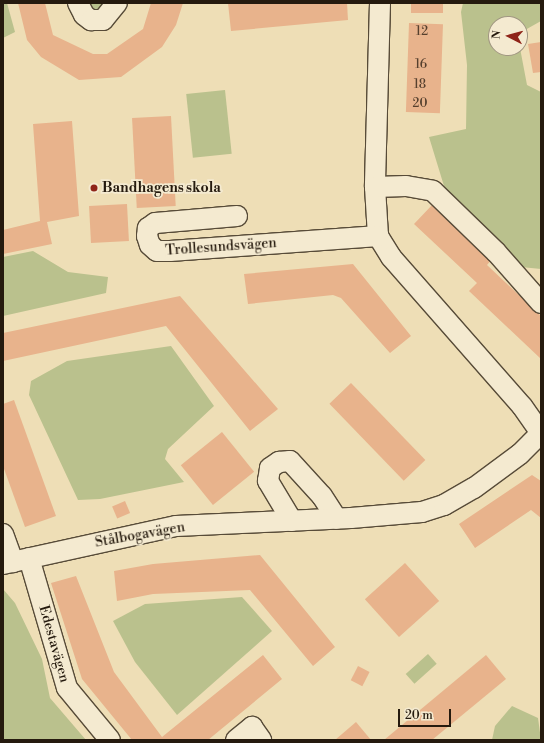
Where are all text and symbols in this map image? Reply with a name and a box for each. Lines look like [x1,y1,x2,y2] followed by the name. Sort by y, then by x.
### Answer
[488,16,528,56] north arrow
[416,25,428,39] house number: 12
[490,30,504,40] text: N
[415,58,427,72] house number: 16
[414,78,426,92] house number: 18
[413,97,427,111] house number: 20
[102,180,221,196] place label: Bandhagens skola
[89,183,99,193] marker: Bandhagens skola
[165,235,277,259] street label: Trollesundsvägen
[94,519,186,551] street label: Stålbogavägen
[35,603,73,685] street label: Edestavägen
[400,701,453,727] scale bar
[405,708,433,723] text: 20 m

